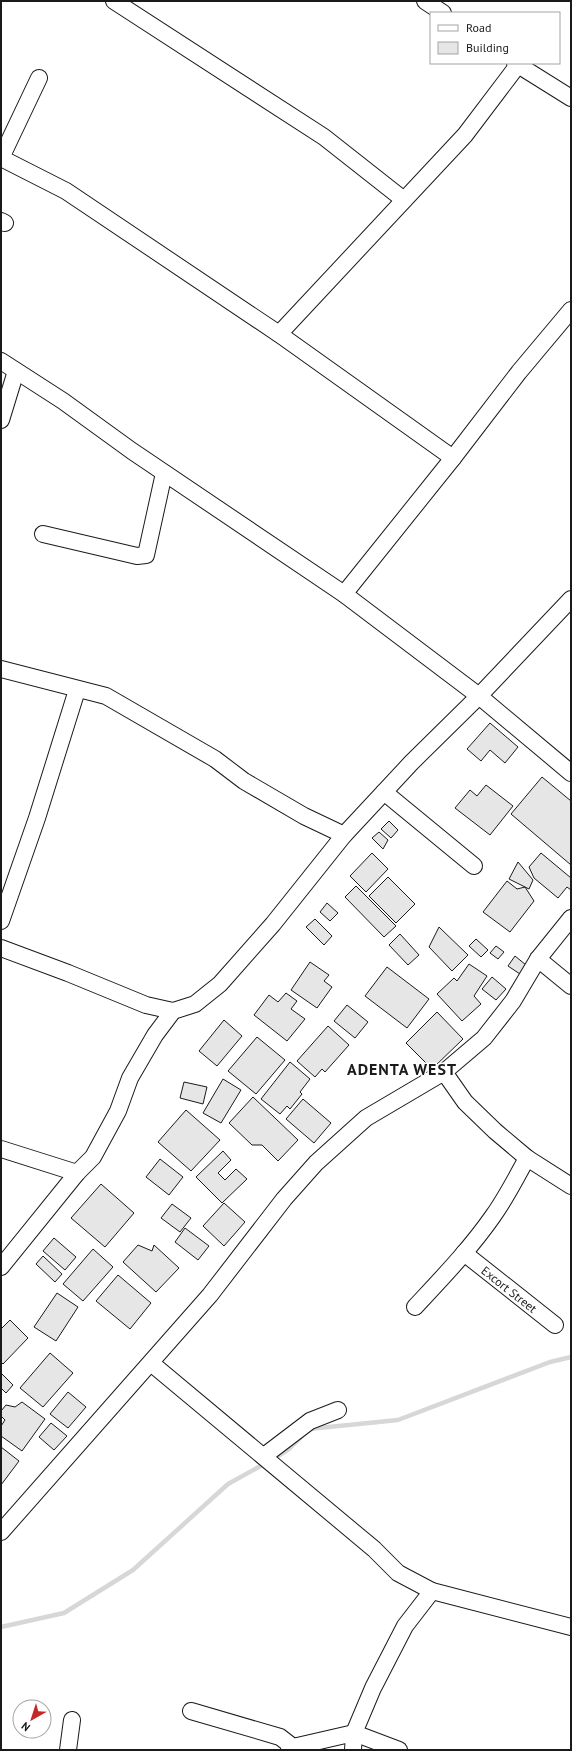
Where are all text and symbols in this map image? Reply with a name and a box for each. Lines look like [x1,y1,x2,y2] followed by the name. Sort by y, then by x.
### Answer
[430,12,560,64] legend
[466,20,491,35] text: Road
[466,40,509,55] text: Building
[347,1059,457,1079] district label: ADENTA WEST
[479,1263,540,1315] street label: Excort Street
[12,1699,52,1739] north arrow
[18,1719,33,1734] text: N

